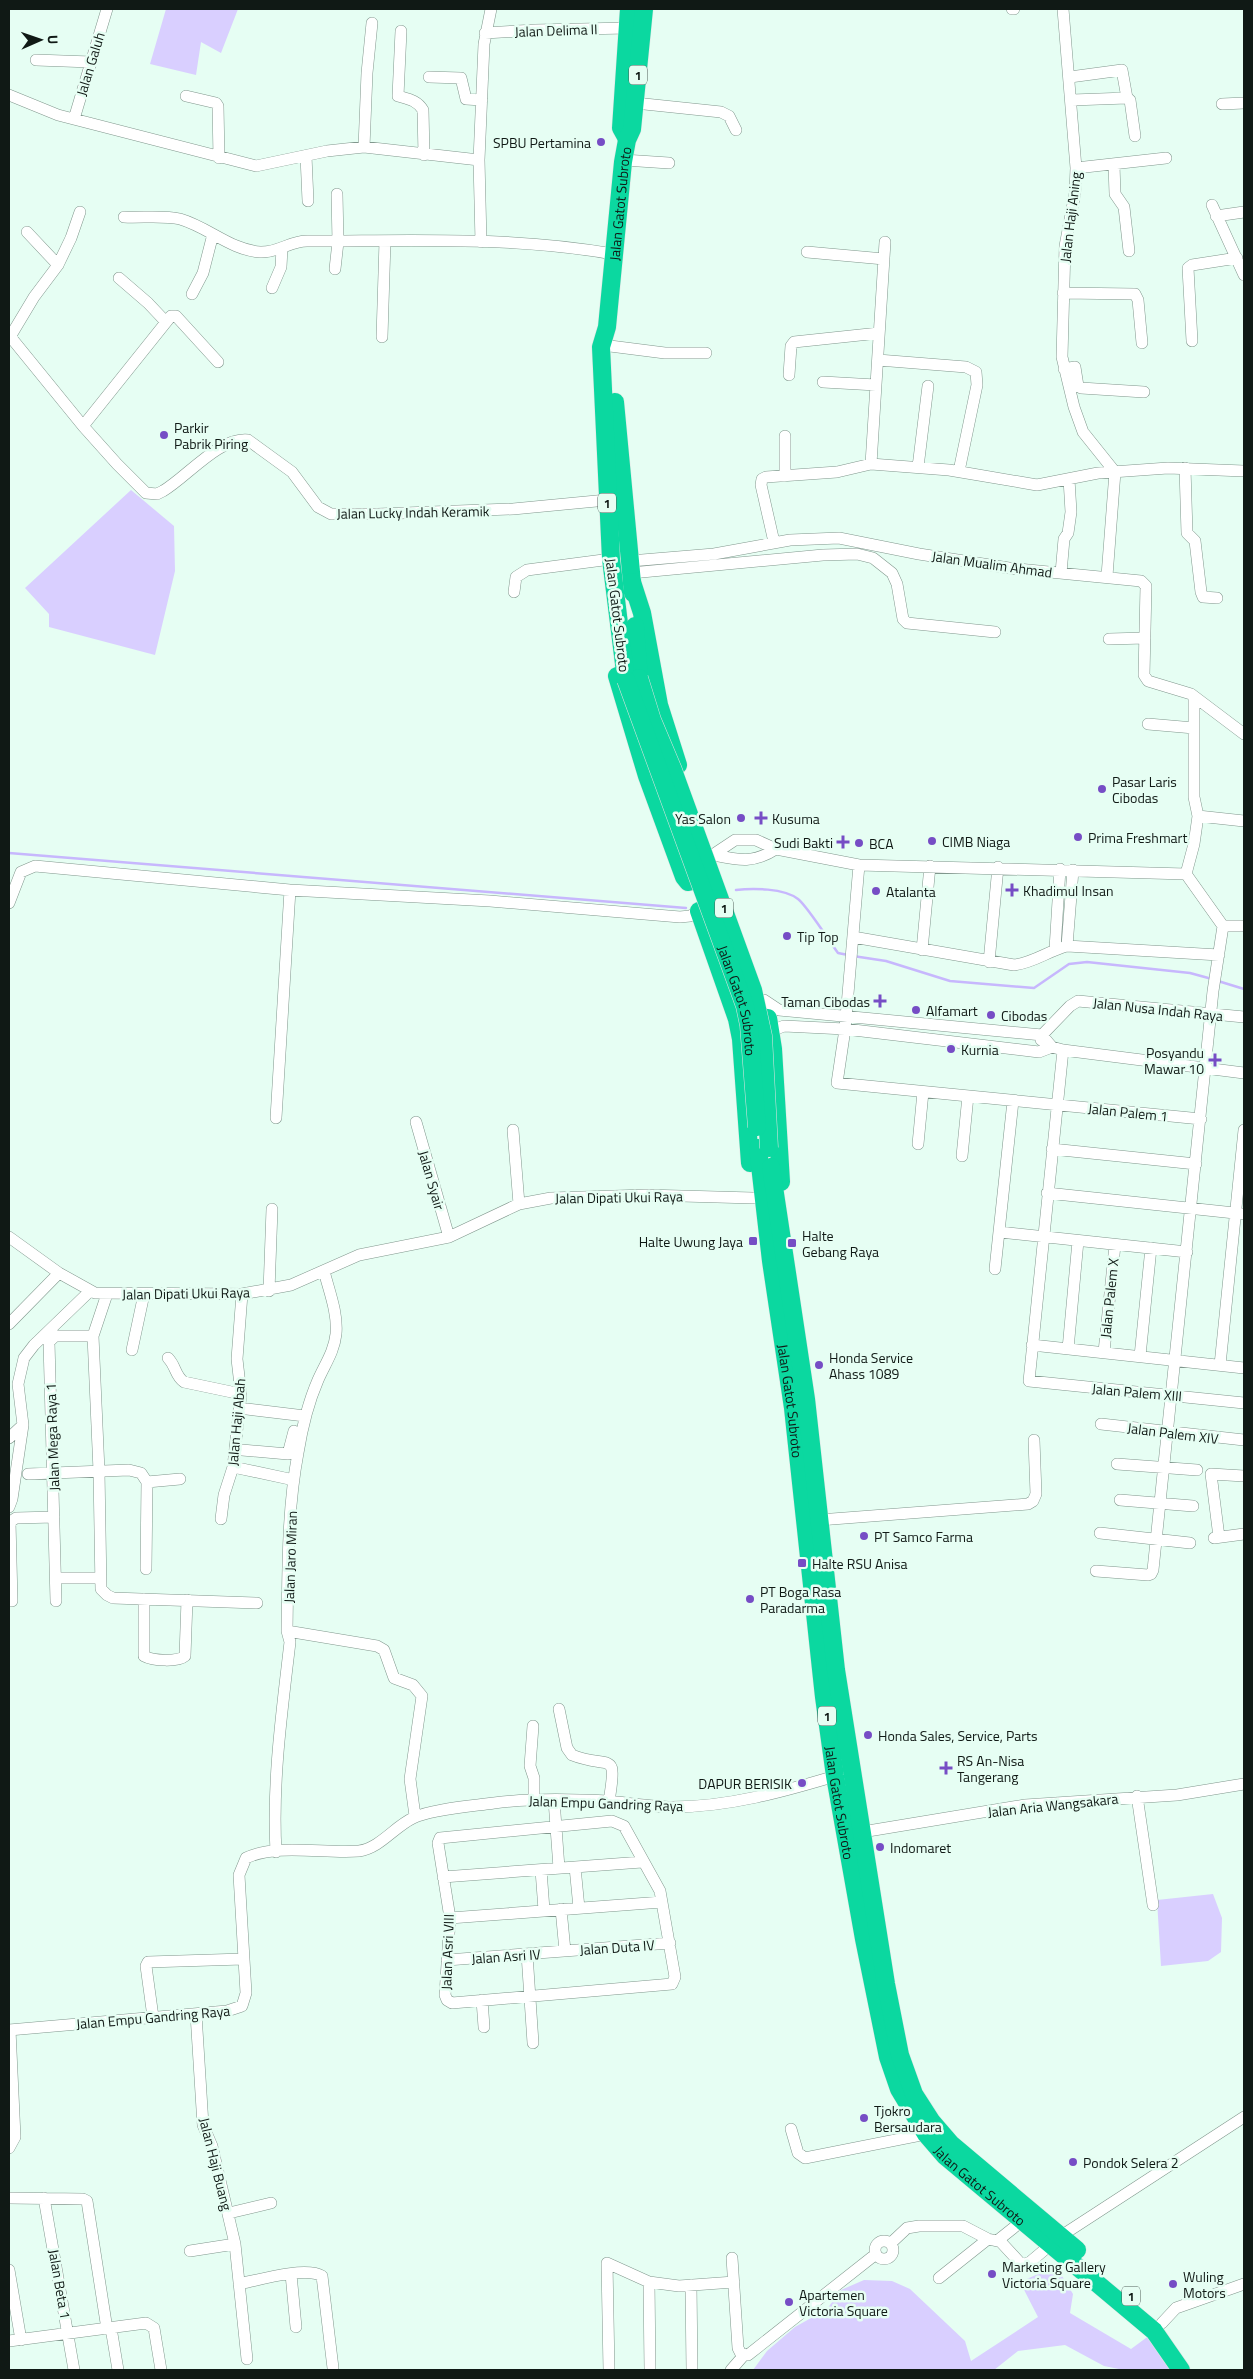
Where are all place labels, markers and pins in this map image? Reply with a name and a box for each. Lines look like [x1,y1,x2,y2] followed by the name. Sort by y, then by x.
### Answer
[493,132,591,153] place label: SPBU Pertamina
[595,136,607,148] marker: SPBU Pertamina
[174,417,248,454] place label: Parkir Pabrik Piring
[158,429,170,441] marker: Parkir Pabrik Piring
[1112,771,1177,808] place label: Pasar Laris Cibodas
[1096,783,1108,795] marker: Pasar Laris Cibodas
[675,808,731,829] place label: Yas Salon
[772,808,820,829] place label: Kusuma
[754,811,768,825] marker: Kusuma
[735,812,747,824] marker: Yas Salon
[1088,827,1187,848] place label: Prima Freshmart
[942,831,1010,852] place label: CIMB Niaga
[1072,831,1084,843] marker: Prima Freshmart
[774,832,833,853] place label: Sudi Bakti
[869,833,894,854] place label: BCA
[926,835,938,847] marker: CIMB Niaga
[837,836,849,848] marker: Sudi Bakti
[853,837,865,849] marker: BCA
[1023,880,1113,901] place label: Khadimul Insan
[886,881,936,902] place label: Atalanta
[1005,883,1019,897] marker: Khadimul Insan
[870,885,882,897] marker: Atalanta
[797,926,839,947] place label: Tip Top
[781,930,793,942] marker: Tip Top
[781,991,870,1012] place label: Taman Cibodas
[874,995,886,1007] marker: Taman Cibodas
[926,1000,978,1021] place label: Alfamart
[910,1004,922,1016] marker: Alfamart
[1001,1005,1047,1026] place label: Cibodas
[985,1009,997,1021] marker: Cibodas
[961,1039,999,1060] place label: Kurnia
[1144,1042,1204,1079] place label: Posyandu Mawar 10
[945,1043,957,1055] marker: Kurnia
[1208,1053,1222,1067] marker: Posyandu Mawar 10
[802,1225,879,1262] place label: Halte Gebang Raya
[639,1231,743,1252] place label: Halte Uwung Jaya
[747,1235,759,1247] marker: Halte Uwung Jaya
[786,1237,798,1249] marker: Halte Gebang Raya
[829,1347,913,1384] place label: Honda Service Ahass 1089
[813,1359,825,1371] marker: Honda Service Ahass 1089
[874,1526,973,1547] place label: PT Samco Farma
[858,1530,870,1542] marker: PT Samco Farma
[812,1553,908,1574] place label: Halte RSU Anisa
[796,1557,808,1569] marker: Halte RSU Anisa
[760,1581,841,1618] place label: PT Boga Rasa Paradarma
[744,1593,756,1605] marker: PT Boga Rasa Paradarma
[878,1725,1038,1746] place label: Honda Sales, Service, Parts
[862,1729,874,1741] marker: Honda Sales, Service, Parts
[957,1750,1024,1787] place label: RS An-Nisa Tangerang
[939,1761,953,1775] marker: RS An-Nisa Tangerang
[698,1773,792,1794] place label: DAPUR BERISIK
[796,1777,808,1789] marker: DAPUR BERISIK
[890,1837,951,1858] place label: Indomaret
[874,1841,886,1853] marker: Indomaret
[874,2100,942,2137] place label: Tjokro Bersaudara
[858,2112,870,2124] marker: Tjokro Bersaudara
[1083,2152,1178,2173] place label: Pondok Selera 2
[1067,2156,1079,2168] marker: Pondok Selera 2
[1002,2256,1106,2293] place label: Marketing Gallery Victoria Square
[1183,2266,1226,2303] place label: Wuling Motors
[986,2268,998,2280] marker: Marketing Gallery Victoria Square
[1167,2278,1179,2290] marker: Wuling Motors
[799,2284,888,2321] place label: Apartemen Victoria Square
[783,2296,795,2308] marker: Apartemen Victoria Square

